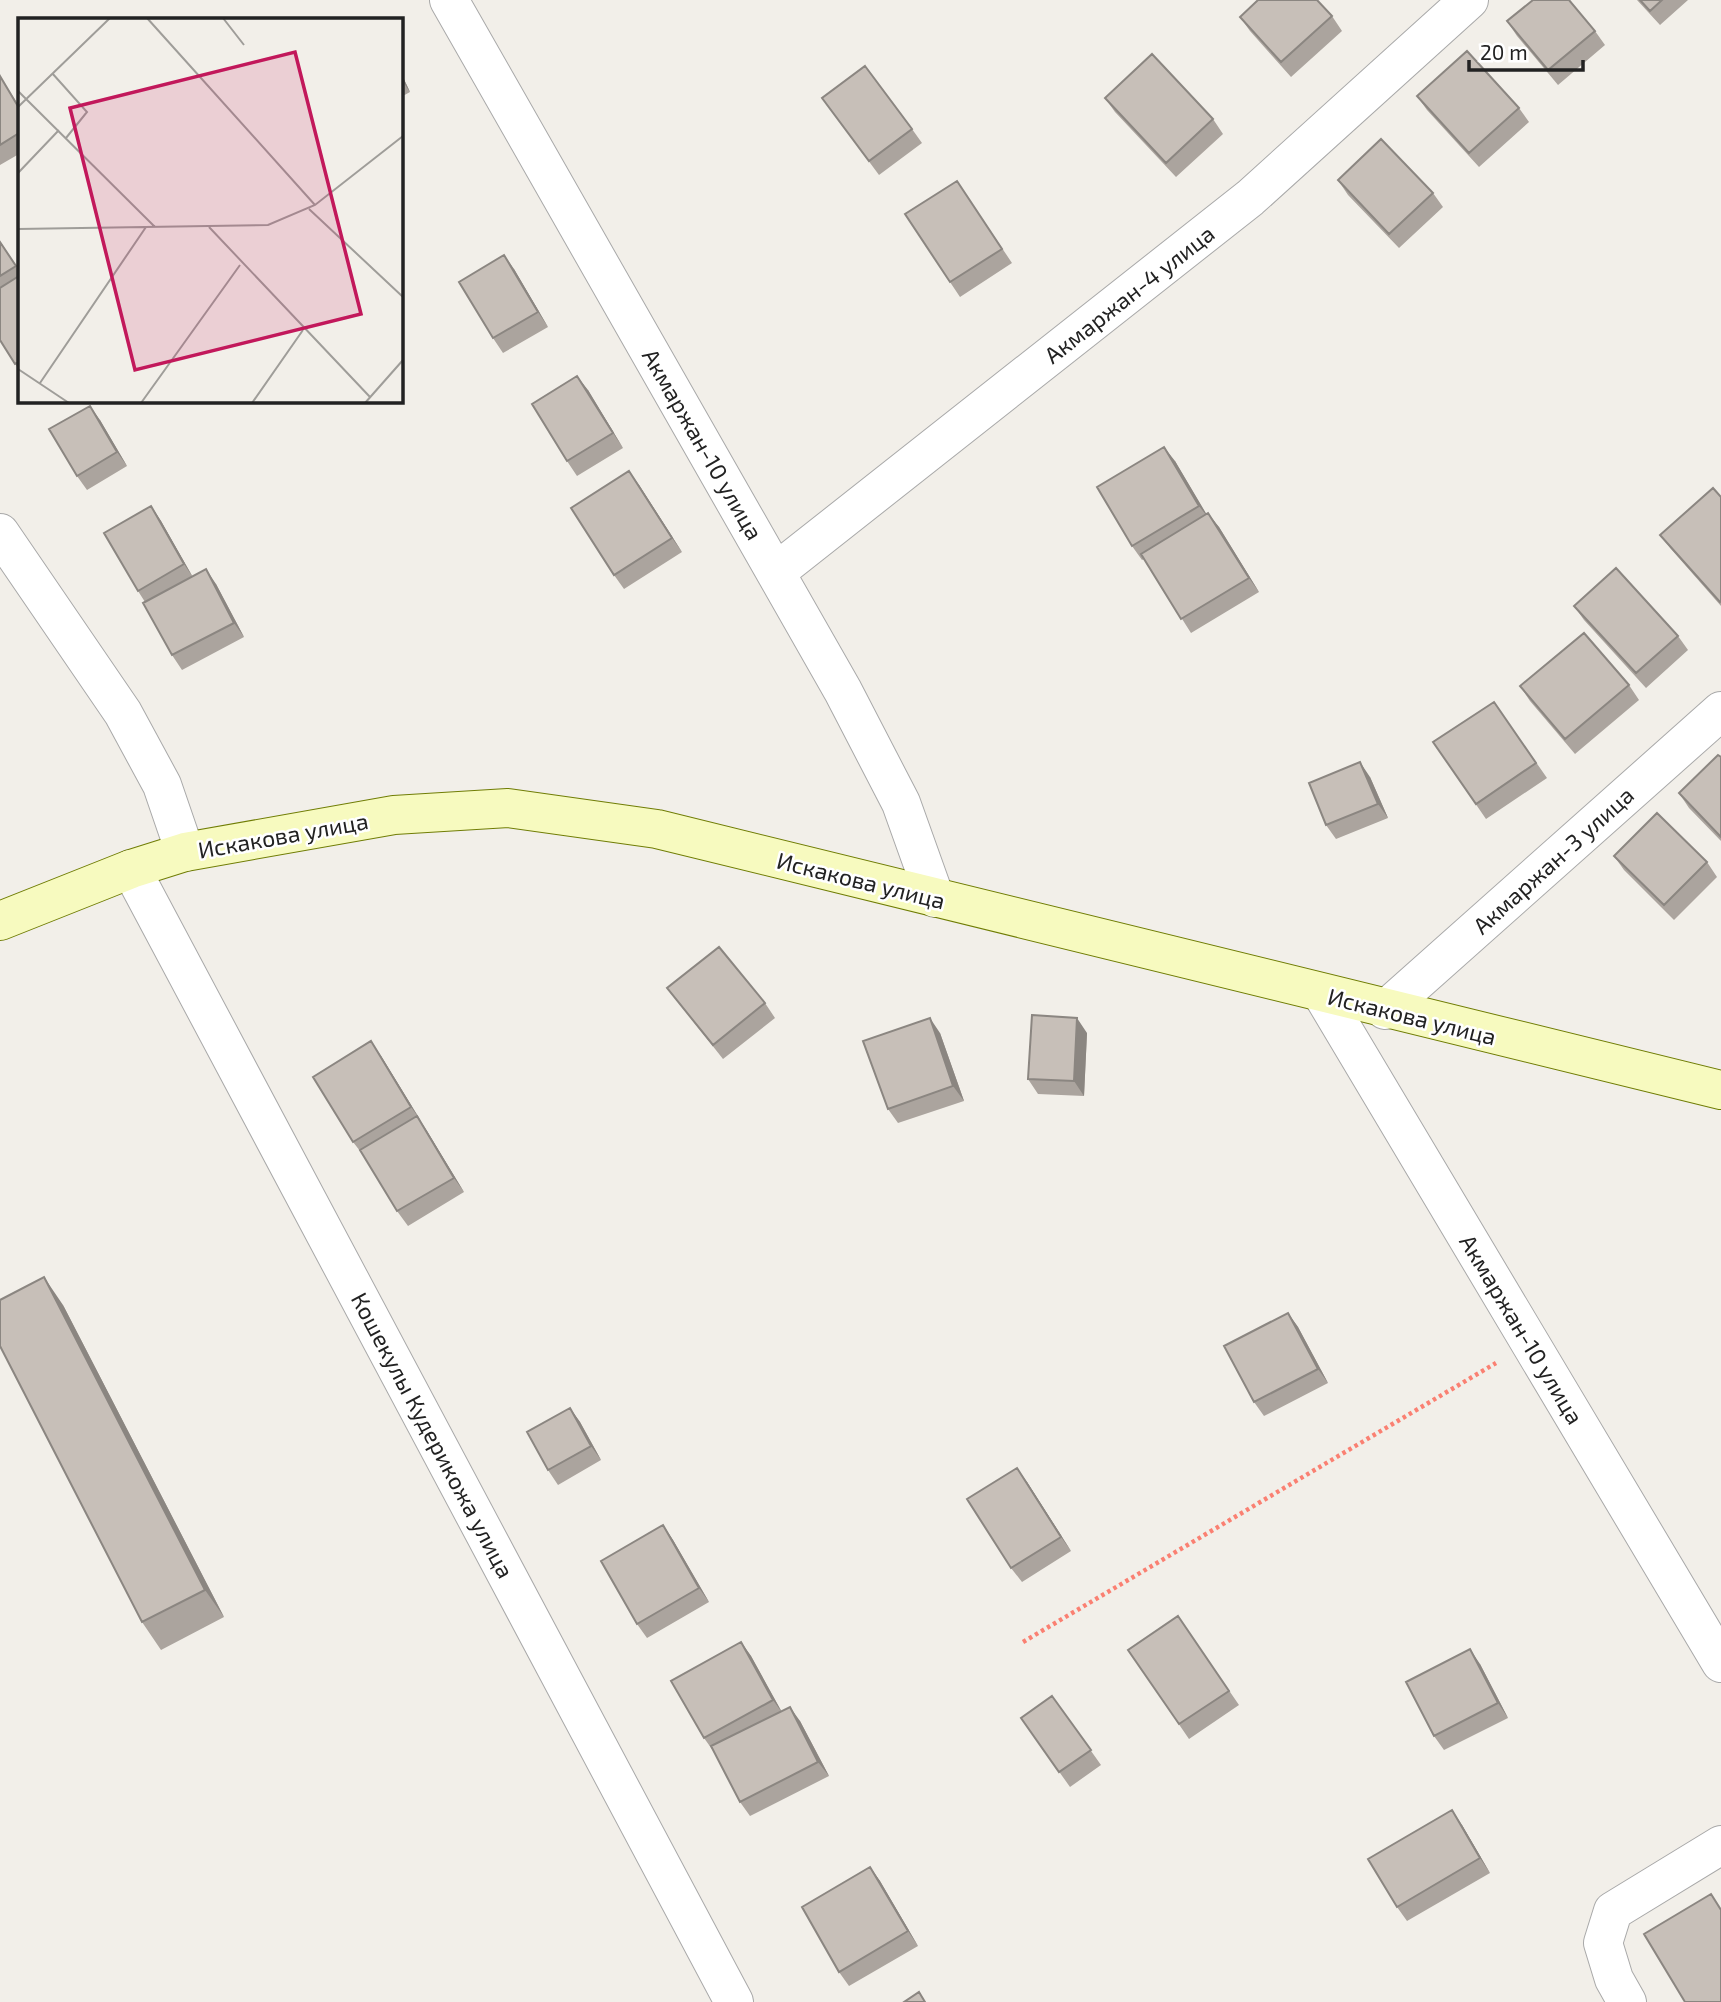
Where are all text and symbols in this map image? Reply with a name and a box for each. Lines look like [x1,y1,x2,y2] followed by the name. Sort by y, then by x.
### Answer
[18,18,402,402] inset map
[1469,28,1583,72] scale bar
[1480,39,1528,64] text: 20 m
[1038,219,1220,370] street label: Акмаржан-4 улица
[636,343,769,545] street label: Акмаржан-10 улица
[1467,780,1640,940] street label: Акмаржан-3 улица
[196,806,371,865] street label: Искакова улица
[774,846,948,915] street label: Искакова улица
[1325,982,1499,1051] street label: Искакова улица
[1453,1229,1590,1429] street label: Акмаржан-10 улица
[345,1288,520,1583] street label: Кошекулы Кудерикожа улица

